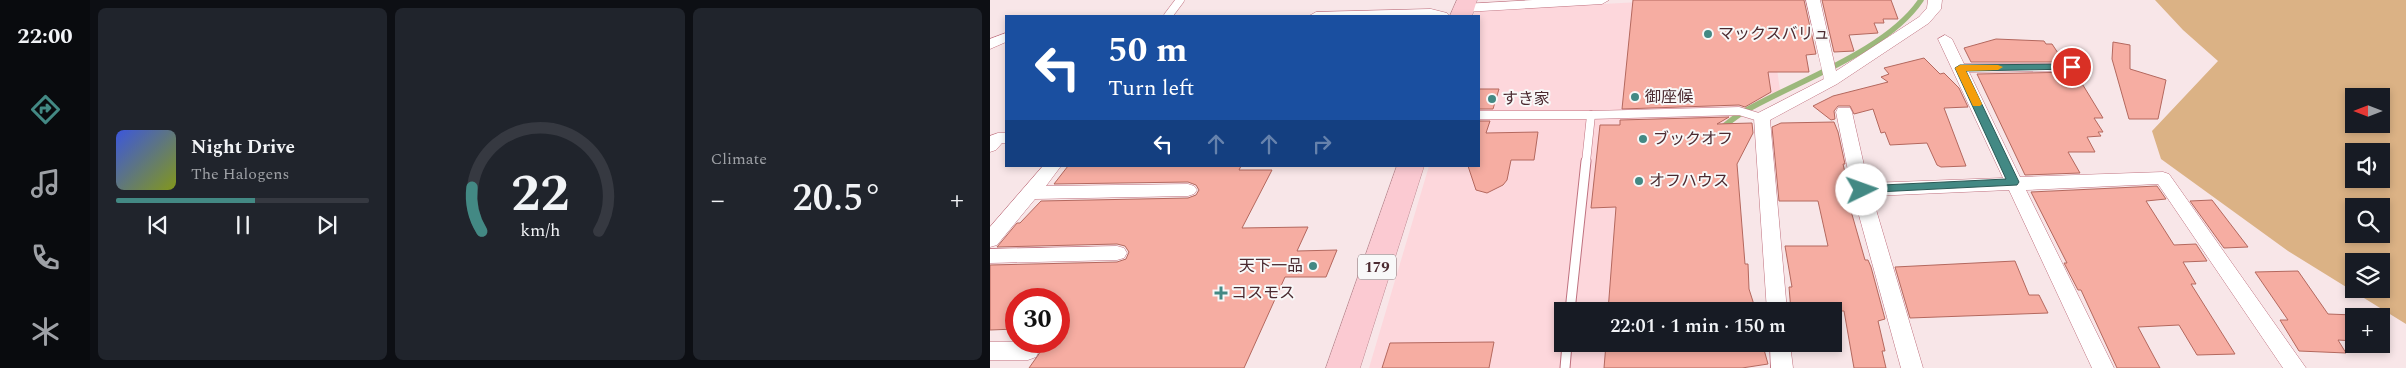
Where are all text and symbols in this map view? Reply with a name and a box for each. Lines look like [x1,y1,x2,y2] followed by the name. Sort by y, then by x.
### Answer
[17,20,73,53] text: 22:00
[1718,22,1830,46] place label: マックスバリュ
[1108,24,1188,77] text: 50 m
[1702,28,1714,40] marker: マックスバリュ
[1025,35,1090,100] icon: left
[2051,46,2093,88] pin
[2058,53,2086,81] icon: arrive
[1108,72,1194,105] text: Turn left
[1645,85,1694,109] place label: 御座候
[1502,87,1550,111] place label: すき家
[2345,88,2390,132] north arrow
[2345,88,2390,353] map controls
[1629,91,1641,103] marker: 御座候
[28,92,63,127] icon: directions
[1486,93,1498,105] marker: すき家
[1653,127,1733,151] place label: ブックオフ
[1149,130,1177,158] icon: left
[1202,130,1230,158] icon: ahead
[1255,130,1283,158] icon: ahead
[1308,130,1336,158] icon: right
[191,133,295,162] text: Night Drive
[1637,133,1649,145] marker: ブックオフ
[2345,143,2390,188] button: sound
[711,147,767,171] text: Climate
[511,155,569,234] text: 22
[191,162,289,186] text: The Halogens
[1835,163,1887,215] position arrow
[28,166,63,201] icon: music
[1649,169,1729,193] place label: オフハウス
[792,170,882,228] text: 20.5°
[1633,175,1645,187] marker: オフハウス
[711,179,725,222] text: −
[950,179,964,222] text: +
[2345,198,2390,243] button: search
[144,211,172,239] icon: previous
[229,211,257,239] icon: pause
[313,211,341,239] icon: next
[520,217,560,244] text: km/h
[28,240,63,275] icon: phone
[2345,253,2390,298] button: layers
[1239,254,1303,278] place label: 天下一品
[1358,254,1396,280] road number: 179
[1307,260,1319,272] marker: 天下一品
[1231,281,1295,305] place label: コスモス
[1215,287,1227,299] marker: コスモス
[1005,288,1070,353] speed limit sign: 30
[2345,308,2390,353] button: +
[1610,312,1786,341] text: 22:01 · 1 min · 150 m
[28,314,63,349] icon: climate

